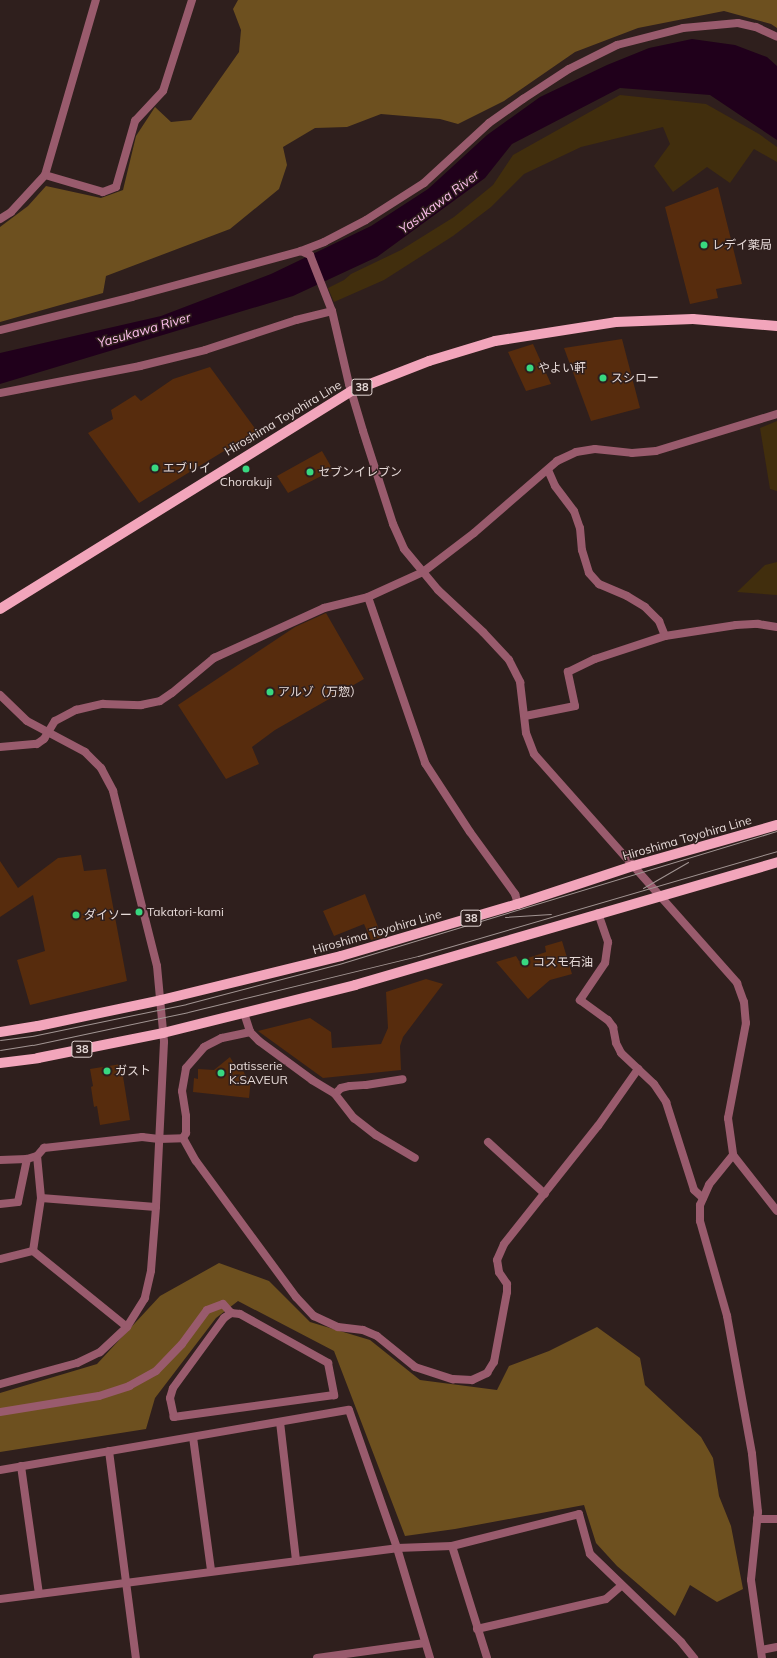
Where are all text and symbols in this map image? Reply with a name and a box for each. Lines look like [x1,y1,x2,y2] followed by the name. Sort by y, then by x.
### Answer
[396,167,482,237] water label: Yasukawa River
[712,238,772,252] place label: レデイ薬局
[699,240,709,250] marker: レデイ薬局
[96,309,192,351] water label: Yasukawa River
[538,361,586,375] place label: やよい軒
[525,363,535,373] marker: やよい軒
[611,371,659,385] place label: スシロー
[598,373,608,383] marker: スシロー
[222,377,344,459] street label: Hiroshima Toyohira Line
[351,378,373,396] road number: 38
[163,461,211,475] place label: エブリイ
[150,463,160,473] marker: エブリイ
[241,464,251,474] marker: Chorakuji
[318,465,402,479] place label: セブンイレブン
[305,467,315,477] marker: セブンイレブン
[220,475,272,489] place label: Chorakuji
[278,685,362,699] place label: アルゾ（万惣）
[265,687,275,697] marker: アルゾ（万惣）
[621,813,753,863] street label: Hiroshima Toyohira Line
[147,905,224,919] place label: Takatori-kami
[134,907,144,917] marker: Takatori-kami
[311,907,443,957] street label: Hiroshima Toyohira Line
[84,908,132,922] place label: ダイソー
[460,909,482,927] road number: 38
[71,910,81,920] marker: ダイソー
[533,955,593,969] place label: コスモ石油
[520,957,530,967] marker: コスモ石油
[71,1040,93,1058] road number: 38
[229,1059,288,1087] place label: patisserie K.SAVEUR
[115,1064,151,1078] place label: ガスト
[102,1066,112,1076] marker: ガスト
[216,1068,226,1078] marker: patisserie K.SAVEUR

